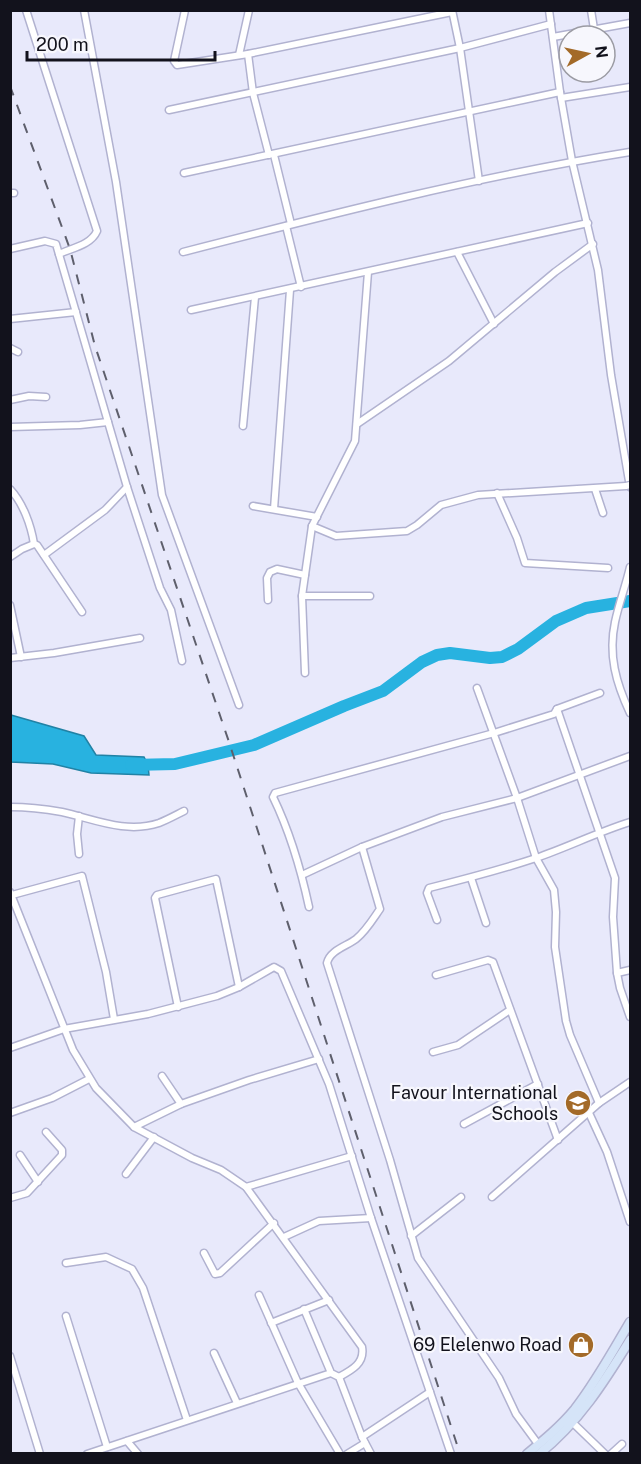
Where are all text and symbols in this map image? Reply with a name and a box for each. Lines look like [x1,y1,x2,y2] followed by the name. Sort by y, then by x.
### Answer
[27,24,214,62] scale bar
[557,24,617,84] north arrow
[36,34,89,55] text: 200 m
[591,44,612,60] text: N
[390,1082,558,1124] place label: Favour International Schools
[563,1088,593,1118] school or university icon: Favour International Schools
[566,1330,596,1360] shop icon: 69 Elelenwo Road
[413,1334,562,1355] place label: 69 Elelenwo Road

